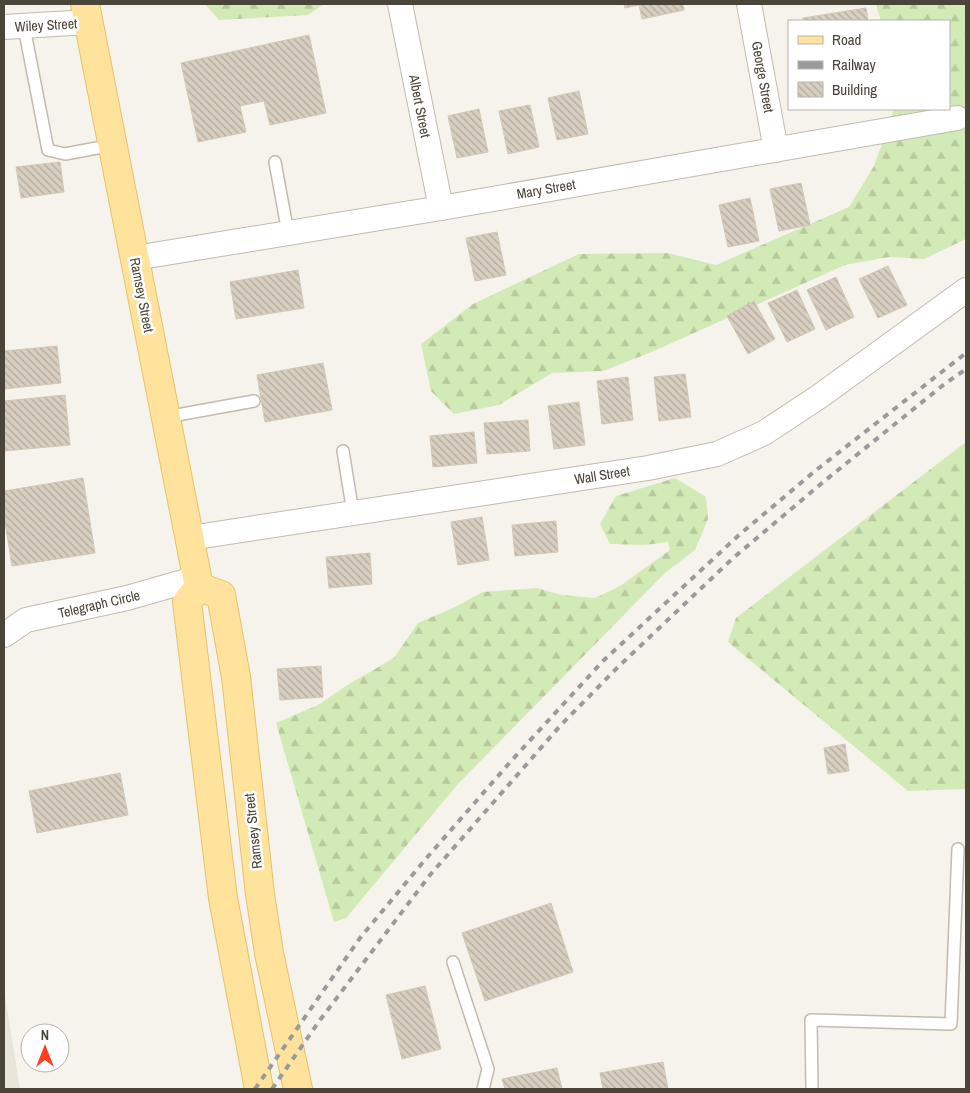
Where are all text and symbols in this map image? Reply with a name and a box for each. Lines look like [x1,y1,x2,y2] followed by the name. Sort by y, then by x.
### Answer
[14,14,78,36] street label: Wiley Street
[788,20,950,110] legend
[832,29,861,50] text: Road
[748,40,778,114] street label: George Street
[832,54,877,75] text: Railway
[405,72,435,139] street label: Albert Street
[832,79,877,100] text: Building
[515,175,577,203] street label: Mary Street
[126,256,158,334] street label: Ramsey Street
[573,462,631,488] street label: Wall Street
[56,586,142,622] street label: Telegraph Circle
[240,792,266,870] street label: Ramsey Street
[20,1023,70,1073] north arrow
[41,1026,49,1044] text: N

